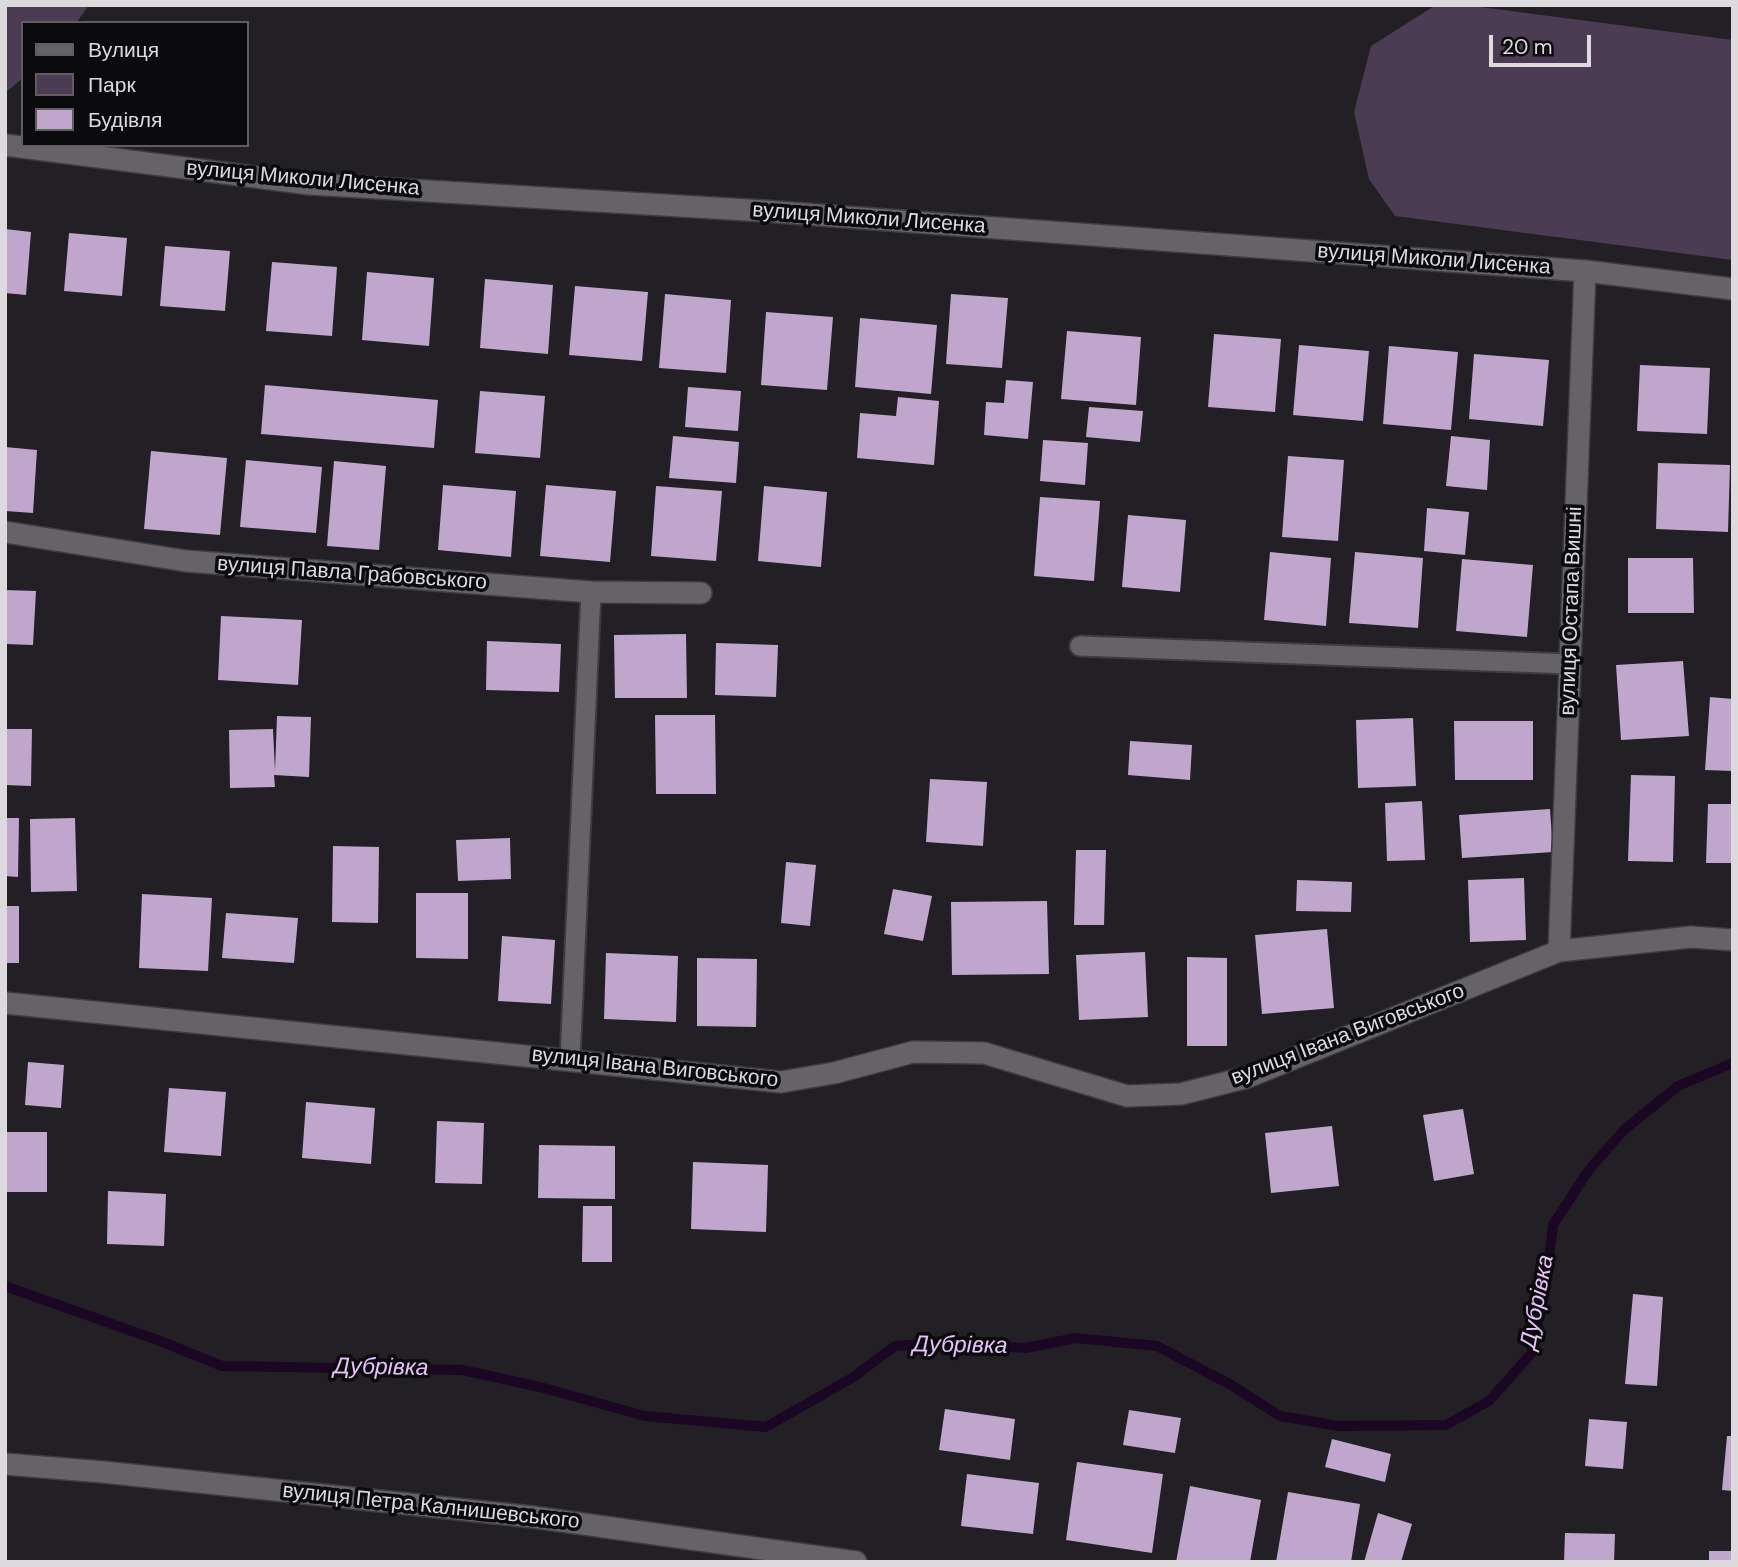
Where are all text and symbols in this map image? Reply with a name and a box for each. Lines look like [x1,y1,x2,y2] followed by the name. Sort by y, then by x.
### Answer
[21,21,248,147] legend
[1493,21,1594,65] scale bar
[1502,33,1553,61] text: 20 m
[88,36,159,64] text: Вулиця
[88,71,136,99] text: Парк
[88,106,162,134] text: Будівля
[185,156,421,202] street label: вулиця Миколи Лисенка
[752,198,986,240] street label: вулиця Миколи Лисенка
[1317,239,1551,281] street label: вулиця Миколи Лисенка
[1556,506,1588,716] street label: вулиця Остапа Вишні
[216,552,488,596] street label: вулиця Павла Грабовського
[1228,979,1468,1091] street label: вулиця Івана Виговського
[530,1043,780,1093] street label: вулиця Івана Виговського
[1515,1253,1561,1351] water label: Дубрівка
[912,1331,1008,1361] water label: Дубрівка
[333,1353,429,1383] water label: Дубрівка
[281,1479,581,1535] street label: вулиця Петра Калнишевського

